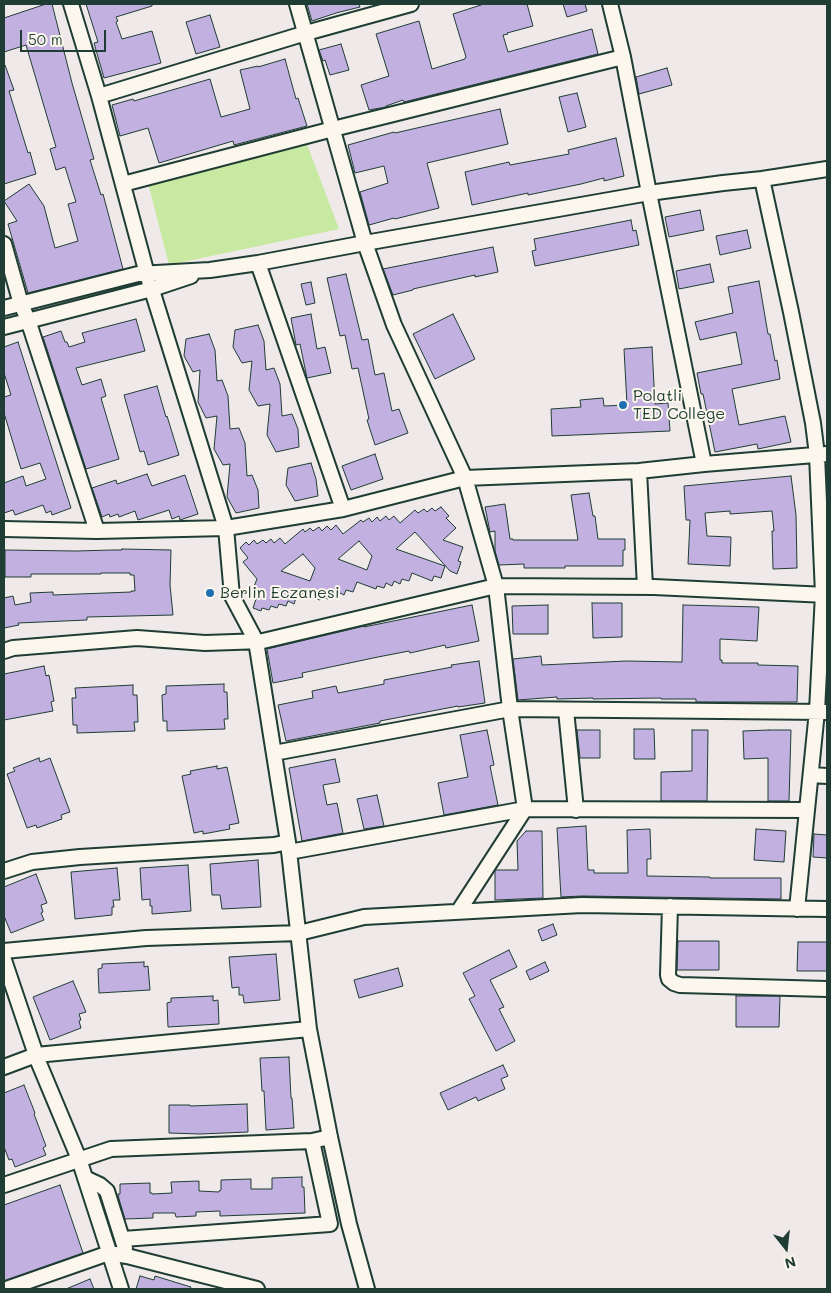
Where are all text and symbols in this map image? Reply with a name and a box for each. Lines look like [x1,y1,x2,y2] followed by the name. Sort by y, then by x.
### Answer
[22,20,109,52] scale bar
[28,29,63,49] text: 50 m
[633,386,725,424] place label: Polatli TED College
[617,399,629,411] marker: Polatli TED College
[220,583,340,603] place label: Berlin Eczanesi
[204,587,216,599] marker: Berlin Eczanesi
[761,1223,811,1273] north arrow
[783,1252,798,1273] text: N

